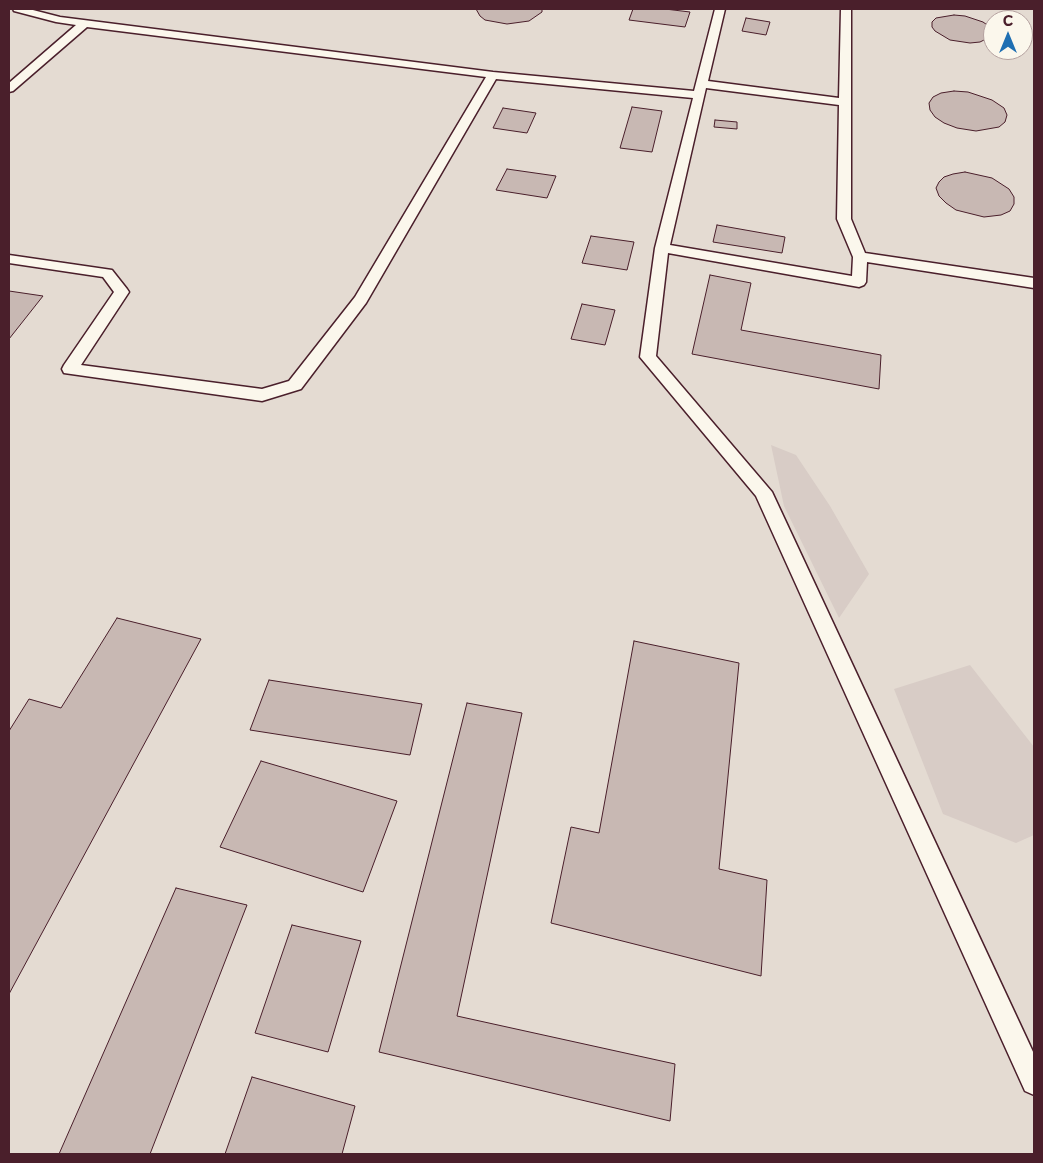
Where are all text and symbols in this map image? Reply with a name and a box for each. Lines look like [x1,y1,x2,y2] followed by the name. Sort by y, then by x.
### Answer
[983,10,1033,60] north arrow
[1003,10,1013,31] text: С

